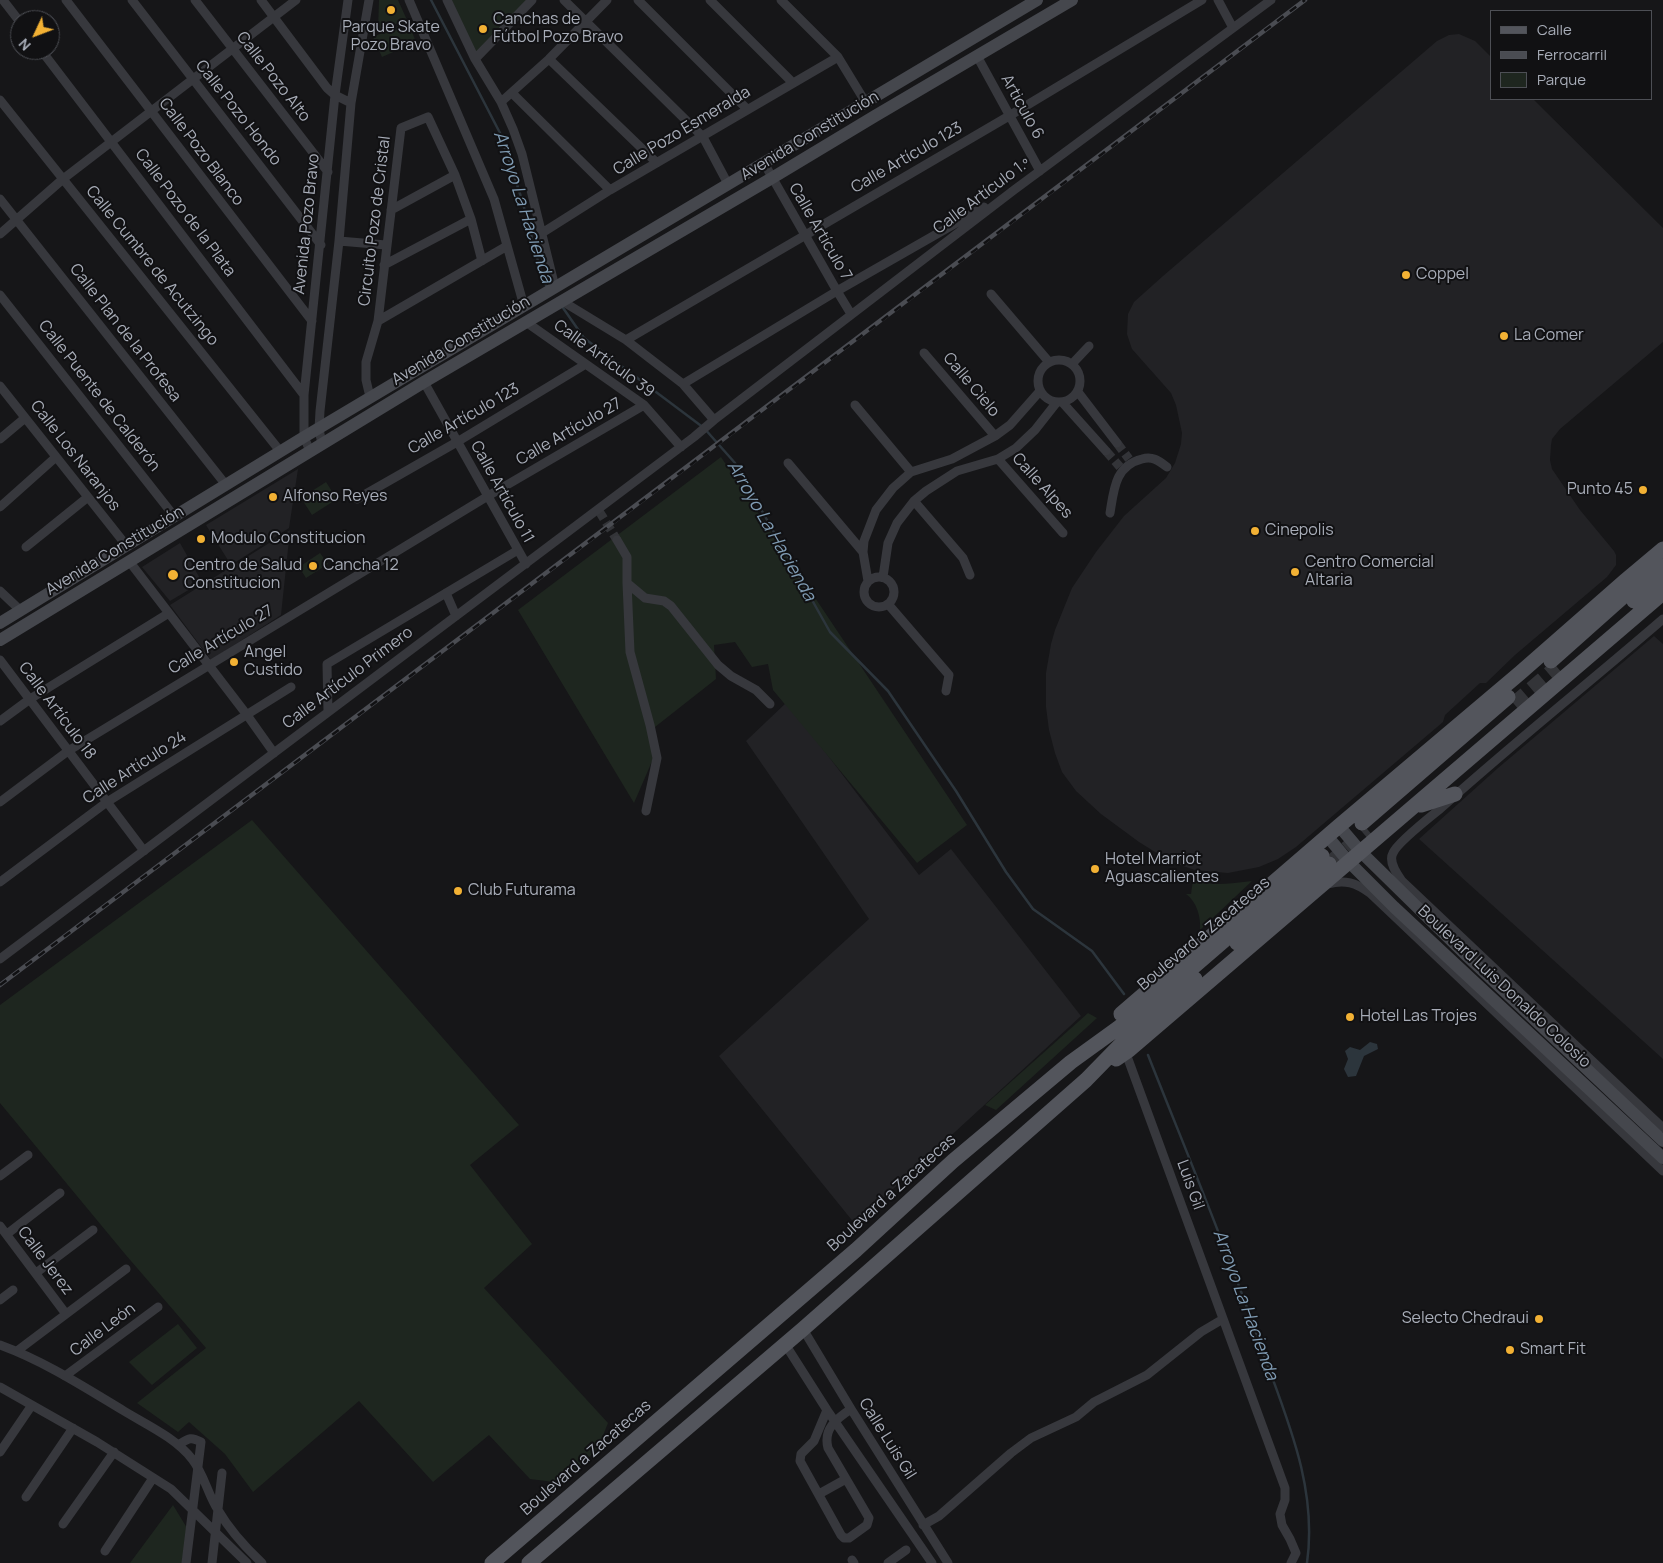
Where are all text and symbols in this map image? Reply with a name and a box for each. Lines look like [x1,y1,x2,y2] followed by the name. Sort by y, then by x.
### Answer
[385,4,397,16] marker: Parque Skate Pozo Bravo
[10,10,60,60] north arrow
[493,10,623,48] place label: Canchas de Fútbol Pozo Bravo
[1490,10,1653,100] legend
[342,18,440,56] place label: Parque Skate Pozo Bravo
[1537,19,1572,40] text: Calle
[477,23,489,35] marker: Canchas de Fútbol Pozo Bravo
[232,28,314,126] street label: Calle Pozo Alto
[14,35,35,55] text: N
[1537,44,1607,65] text: Ferrocarril
[191,56,285,170] street label: Calle Pozo Hondo
[1537,69,1586,90] text: Parque
[996,71,1048,143] street label: Articulo 6
[610,82,754,180] street label: Calle Pozo Esmeralda
[738,87,882,185] street label: Avenida Constitución
[154,94,248,210] street label: Calle Pozo Blanco
[848,118,966,198] street label: Calle Artículo 123
[488,128,558,286] water label: Arroyo La Hacienda
[355,135,395,307] street label: Circuito Pozo de Cristal
[131,145,239,281] street label: Calle Pozo de la Plata
[290,153,324,295] street label: Avenida Pozo Bravo
[930,153,1034,239] street label: Calle Artículo 1.º
[784,180,856,284] street label: Calle Artículo 7
[82,182,222,350] street label: Calle Cumbre de Acutzingo
[65,260,185,406] street label: Calle Plan de la Profesa
[1416,265,1469,285] place label: Coppel
[1400,269,1412,281] marker: Coppel
[389,292,533,390] street label: Avenida Constitución
[550,316,658,402] street label: Calle Artículo 39
[34,317,164,475] street label: Calle Puente de Calderón
[1514,326,1584,346] place label: La Comer
[1498,330,1510,342] marker: La Comer
[939,349,1003,421] street label: Calle Cielo
[405,379,523,459] street label: Calle Artículo 123
[513,394,625,470] street label: Calle Artículo 27
[26,397,124,515] street label: Calle Los Naranjos
[466,438,538,546] street label: Calle Artículo 11
[1008,449,1076,523] street label: Calle Alpes
[722,457,820,605] water label: Arroyo La Hacienda
[1567,480,1633,500] place label: Punto 45
[1637,484,1649,496] marker: Punto 45
[283,487,387,507] place label: Alfonso Reyes
[267,491,279,503] marker: Alfonso Reyes
[43,502,187,600] street label: Avenida Constitución
[1265,521,1334,541] place label: Cinepolis
[1249,525,1261,537] marker: Cinepolis
[211,529,365,549] place label: Modulo Constitucion
[195,533,207,545] marker: Modulo Constitucion
[1305,553,1434,591] place label: Centro Comercial Altaria
[184,556,302,594] place label: Centro de Salud Constitucion
[323,556,399,576] place label: Cancha 12
[307,560,319,572] marker: Cancha 12
[1289,566,1301,578] marker: Centro Comercial Altaria
[166,568,180,582] marker: Centro de Salud Constitucion
[165,601,277,679] street label: Calle Artículo 27
[279,623,417,733] street label: Calle Artículo Primero
[244,643,302,681] place label: Angel Custido
[228,656,240,668] marker: Angel Custido
[14,659,100,763] street label: Calle Artículo 18
[80,727,190,809] street label: Calle Artículo 24
[1105,850,1219,888] place label: Hotel Marriot Aguascalientes
[1089,863,1101,875] marker: Hotel Marriot Aguascalientes
[1134,873,1274,995] street label: Boulevard a Zacatecas
[468,881,576,901] place label: Club Futurama
[452,885,464,897] marker: Club Futurama
[1414,902,1594,1072] street label: Boulevard Luis Donaldo Colosio
[1360,1007,1477,1027] place label: Hotel Las Trojes
[1344,1011,1356,1023] marker: Hotel Las Trojes
[824,1130,960,1256] street label: Boulevard a Zacatecas
[1172,1157,1208,1213] street label: Luis Gil
[13,1223,77,1299] street label: Calle Jerez
[1208,1227,1282,1383] water label: Arroyo La Hacienda
[67,1299,139,1361] street label: Calle León
[1402,1309,1529,1329] place label: Selecto Chedraui
[1533,1313,1545,1325] marker: Selecto Chedraui
[1520,1340,1586,1360] place label: Smart Fit
[1504,1344,1516,1356] marker: Smart Fit
[854,1395,920,1483] street label: Calle Luis Gil
[517,1396,655,1520] street label: Boulevard a Zacatecas

